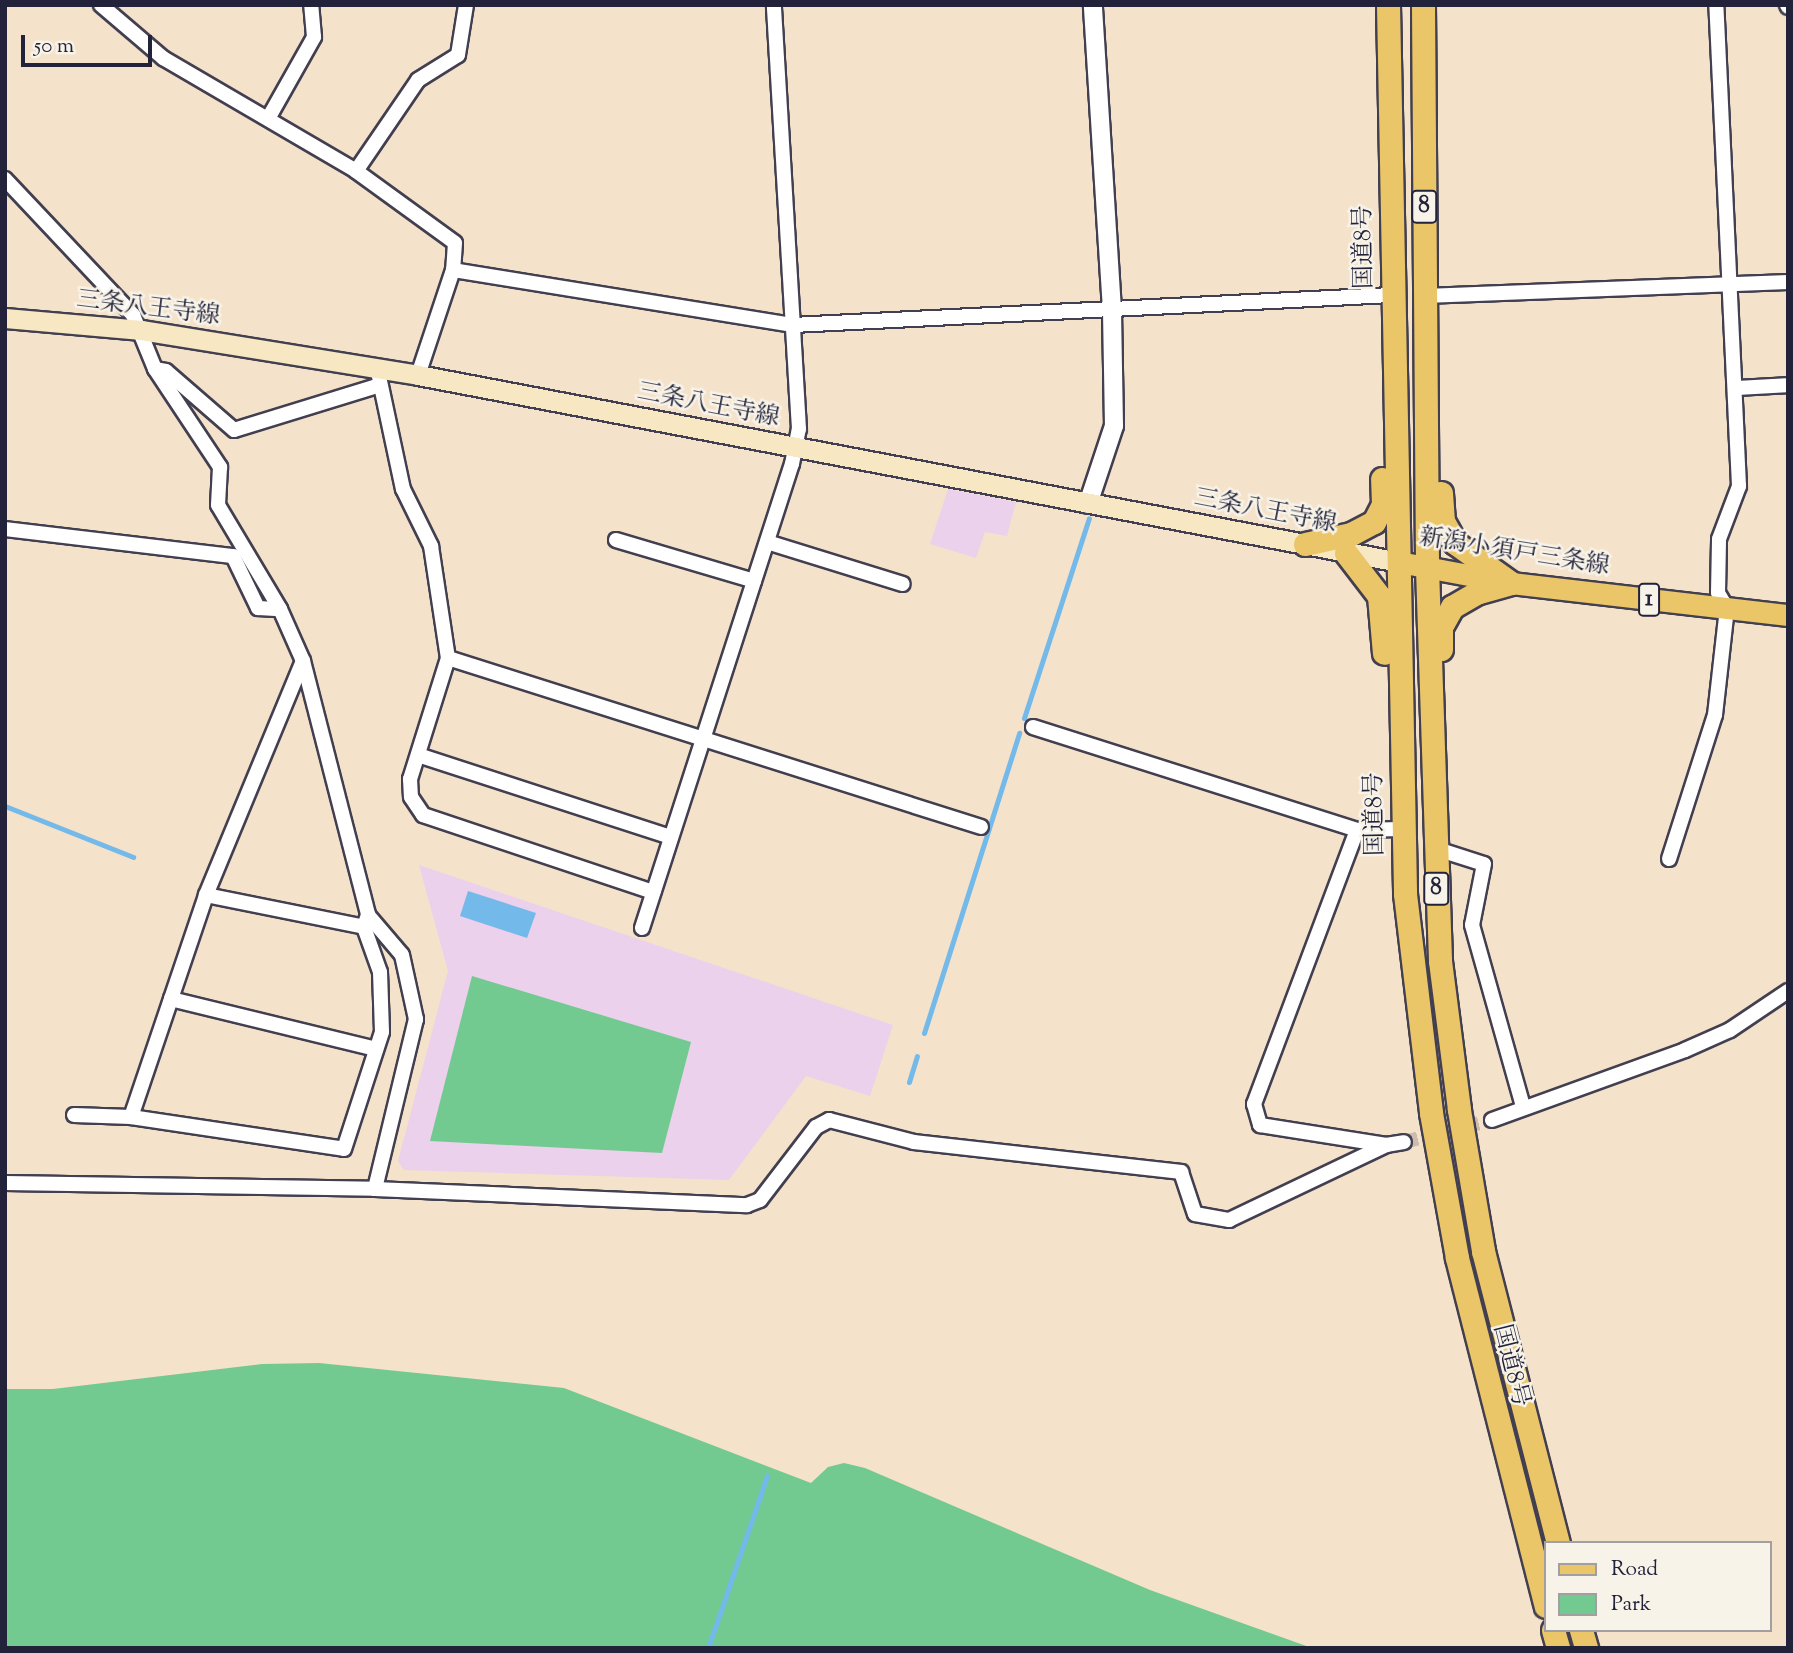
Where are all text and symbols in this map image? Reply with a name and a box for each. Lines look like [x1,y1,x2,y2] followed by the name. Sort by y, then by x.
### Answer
[24,21,156,65] scale bar
[34,32,74,62] text: 50 m
[1410,188,1438,227] road number: 8
[1350,205,1380,289] street label: 国道8号
[75,286,221,332] street label: 三条八王寺線
[635,378,781,434] street label: 三条八王寺線
[1192,484,1338,540] street label: 三条八王寺線
[1417,524,1611,582] street label: 新潟小須戸三条線
[1637,580,1661,620] road number: 1
[1361,772,1391,856] street label: 国道8号
[1422,870,1450,908] road number: 8
[1486,1322,1534,1410] street label: 国道8号
[1545,1541,1772,1632] legend
[1611,1555,1658,1585] text: Road
[1611,1590,1651,1620] text: Park

